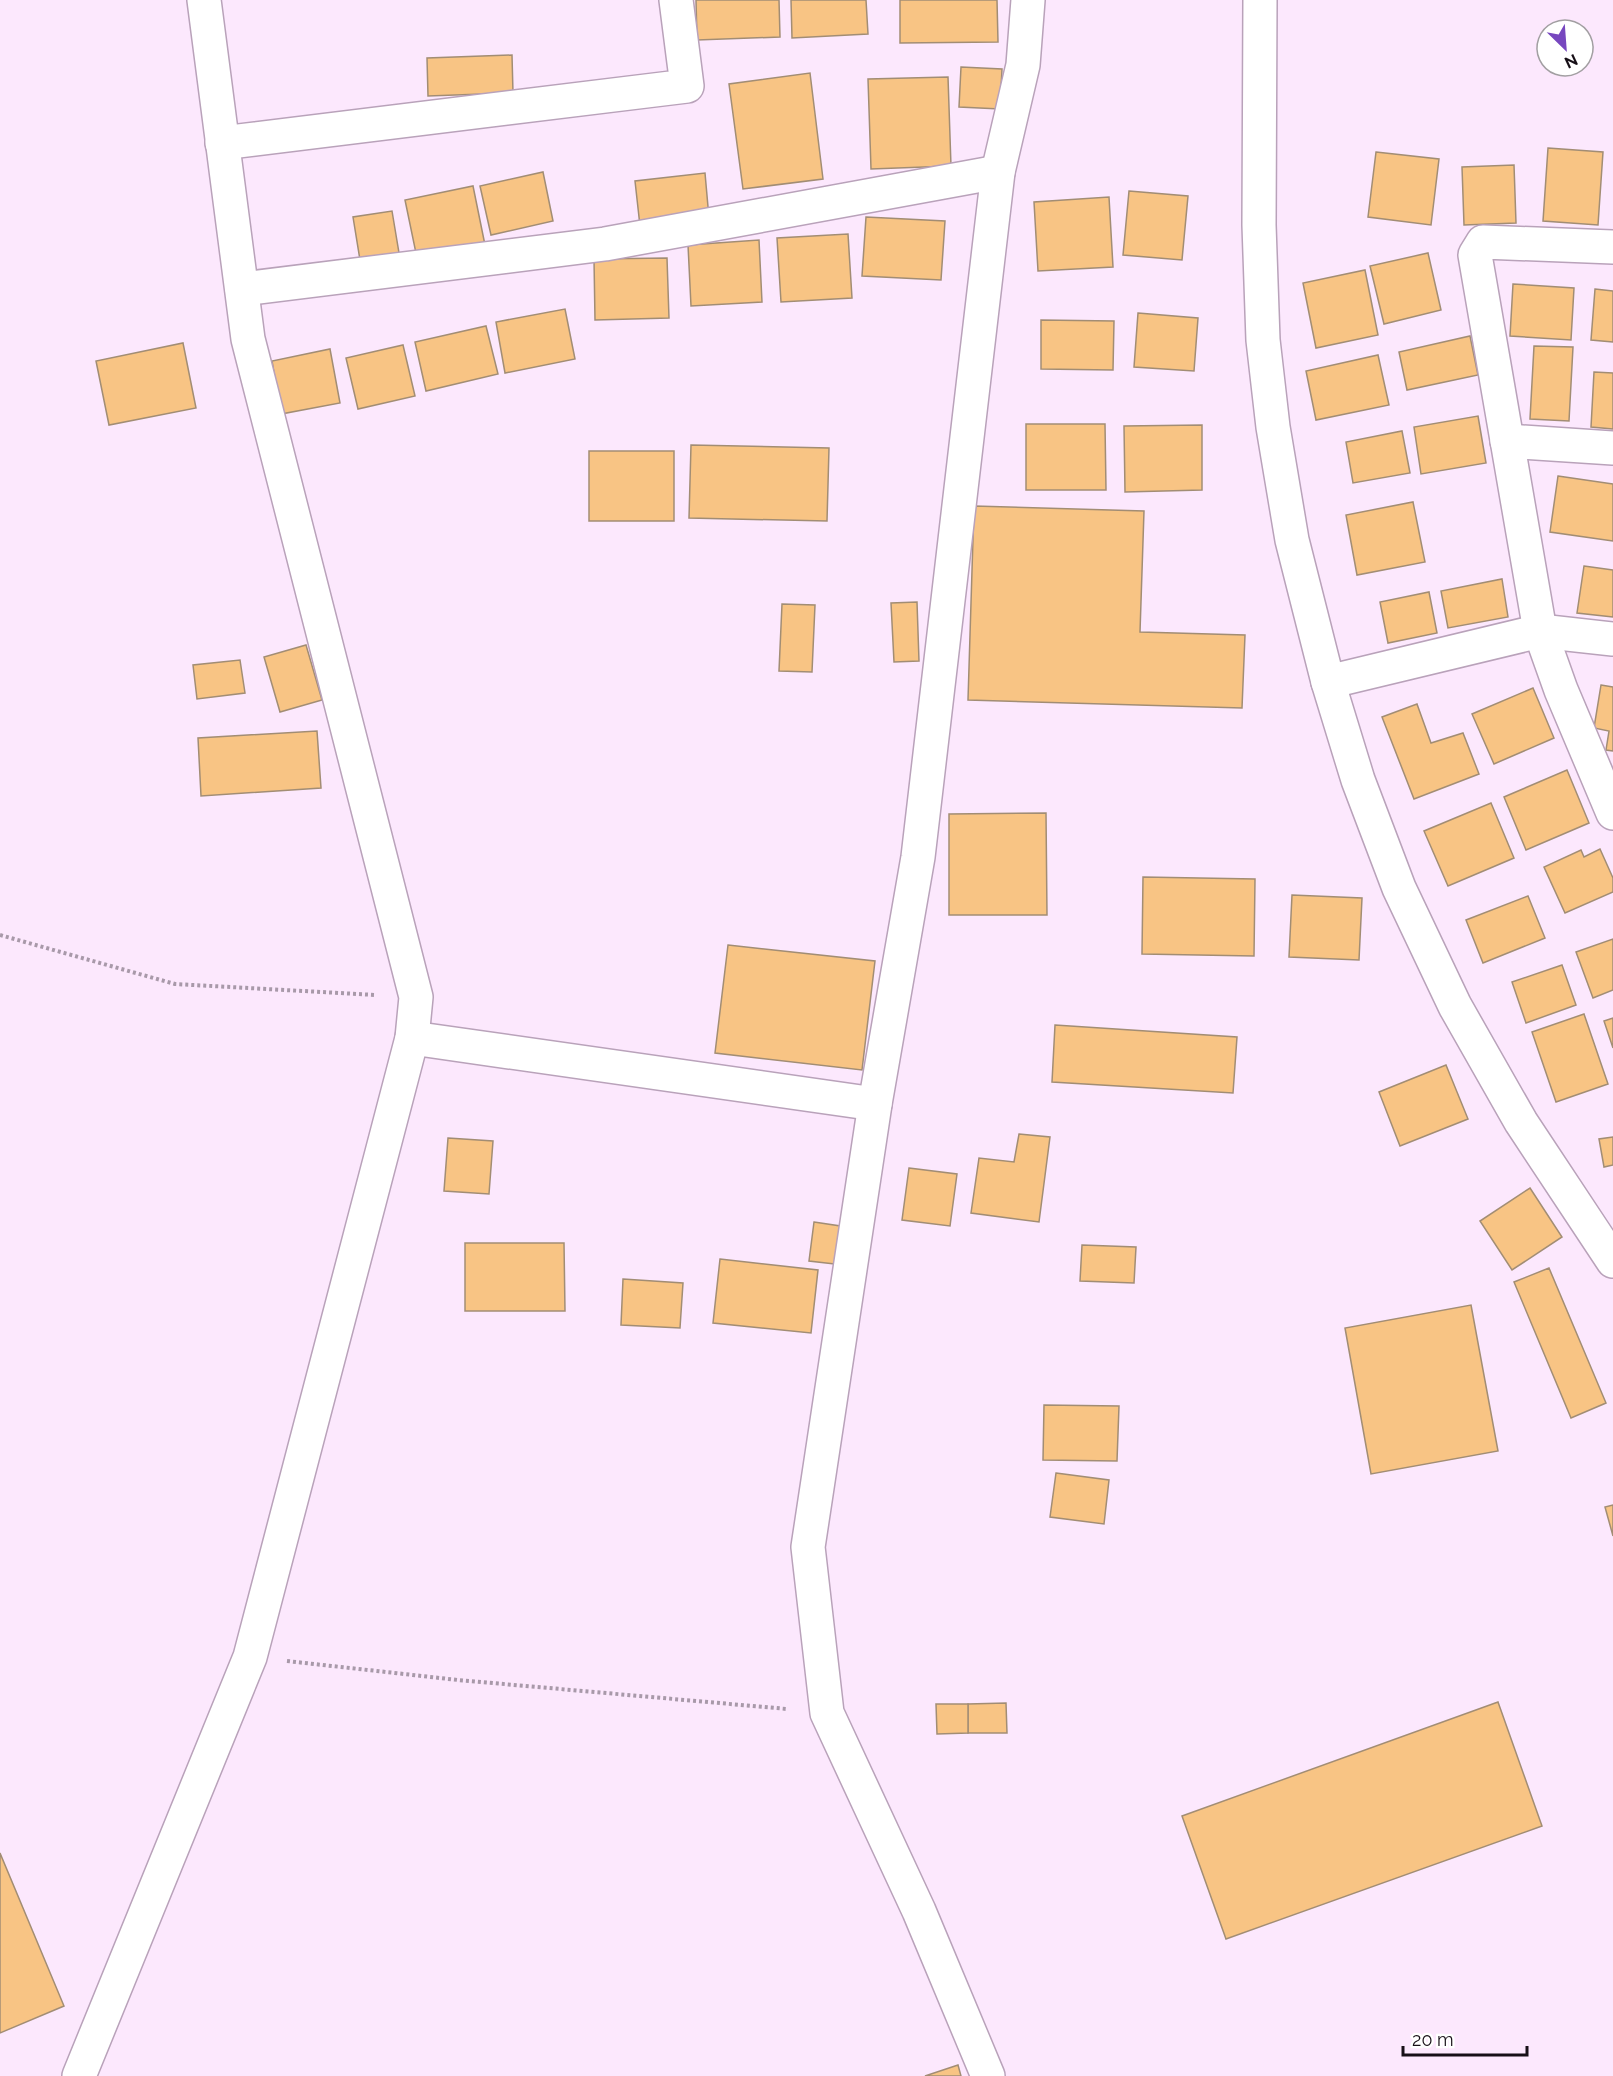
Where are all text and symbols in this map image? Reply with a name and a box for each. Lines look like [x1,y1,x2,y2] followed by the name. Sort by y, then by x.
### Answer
[1535,18,1595,78] north arrow
[1562,50,1581,72] text: N
[1403,2019,1528,2057] scale bar
[1412,2029,1454,2050] text: 20 m

